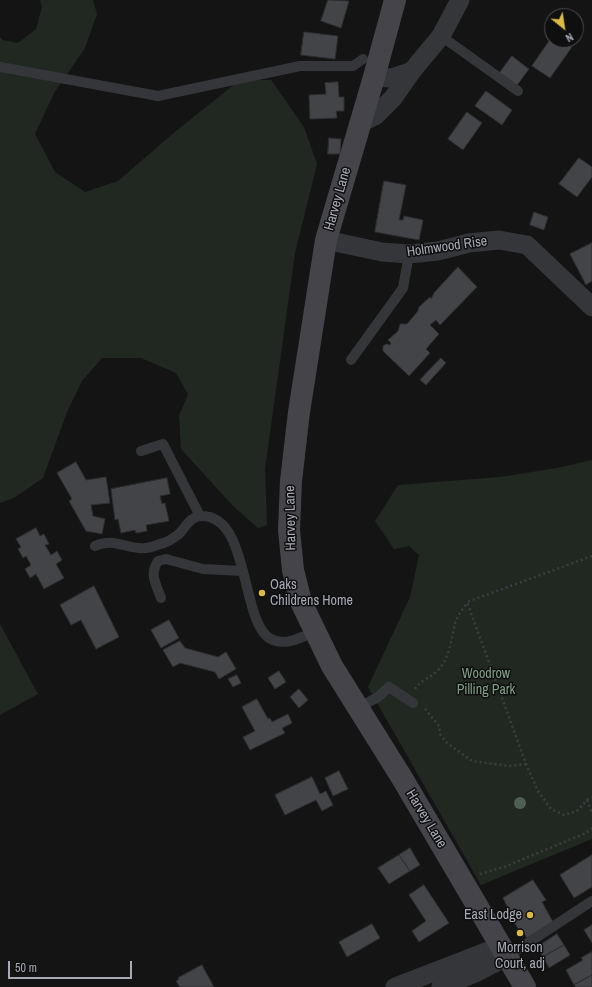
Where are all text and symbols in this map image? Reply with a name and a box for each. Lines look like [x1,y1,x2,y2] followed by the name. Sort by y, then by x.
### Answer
[544,8,584,48] north arrow
[563,30,576,45] text: N
[321,165,355,233] street label: Harvey Lane
[406,233,488,261] street label: Holmwood Rise
[282,485,300,551] street label: Harvey Lane
[270,577,353,610] place label: Oaks Childrens Home
[257,588,267,598] marker: Oaks Childrens Home
[457,666,515,698] park label: Woodrow Pilling Park
[402,787,450,851] street label: Harvey Lane
[464,907,522,923] place label: East Lodge
[525,910,535,920] marker: East Lodge
[515,928,525,938] marker: Morrison Court, adj
[495,940,545,972] place label: Morrison Court, adj
[10,953,134,979] scale bar
[15,960,37,976] text: 50 m

